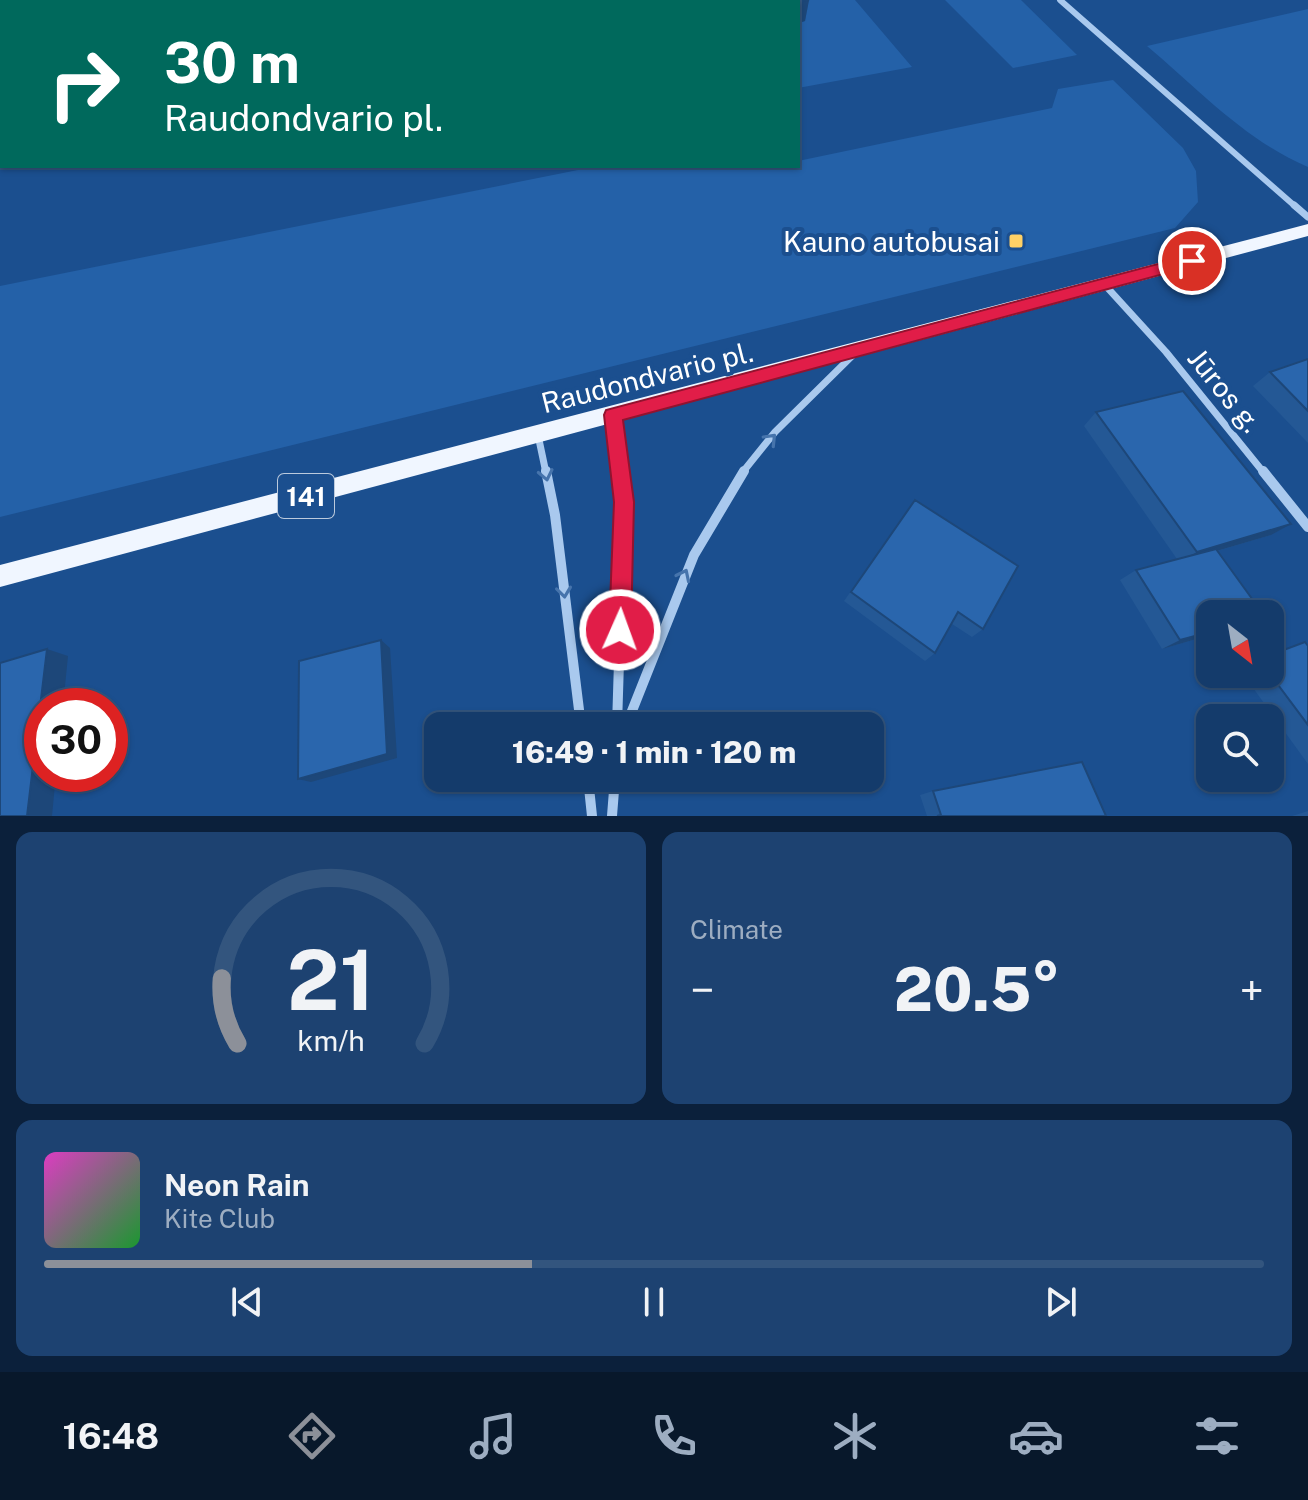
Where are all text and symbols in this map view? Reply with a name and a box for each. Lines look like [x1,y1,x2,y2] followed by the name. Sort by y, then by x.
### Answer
[164,30,300,96] text: 30 m
[32,32,136,136] icon: right
[164,97,443,139] text: Raudondvario pl.
[783,225,1000,258] place label: Kauno autobusai
[1158,227,1226,295] pin
[1007,232,1025,250] marker: Kauno autobusai
[1170,239,1214,283] icon: arrive
[538,335,756,419] street label: Raudondvario pl.
[1181,341,1269,439] street label: Jūros g.
[762,434,777,448] one-way arrow
[537,468,554,481] one-way arrow
[278,474,334,518] road number: 141
[674,568,690,583] one-way arrow
[556,586,573,599] one-way arrow
[578,588,662,672] position arrow
[1196,600,1284,688] north arrow
[1196,600,1284,792] map controls
[24,688,128,792] speed limit sign: 30
[1196,704,1284,792] button: search
[512,734,796,770] text: 16:49 · 1 min · 120 m
[690,914,783,945] text: Climate
[287,931,375,1029] text: 21
[894,954,1060,1025] text: 20.5°
[690,964,714,1016] text: −
[1240,964,1264,1016] text: +
[297,1024,365,1057] text: km/h
[164,1167,310,1203] text: Neon Rain
[164,1203,275,1234] text: Kite Club
[225,1280,269,1324] icon: previous
[632,1280,676,1324] icon: pause
[1039,1280,1083,1324] icon: next
[284,1408,340,1464] icon: directions
[465,1408,521,1464] icon: music
[646,1408,702,1464] icon: phone
[827,1408,883,1464] icon: climate
[1008,1408,1064,1464] icon: car
[1189,1408,1245,1464] icon: filters
[63,1415,159,1457] text: 16:48

